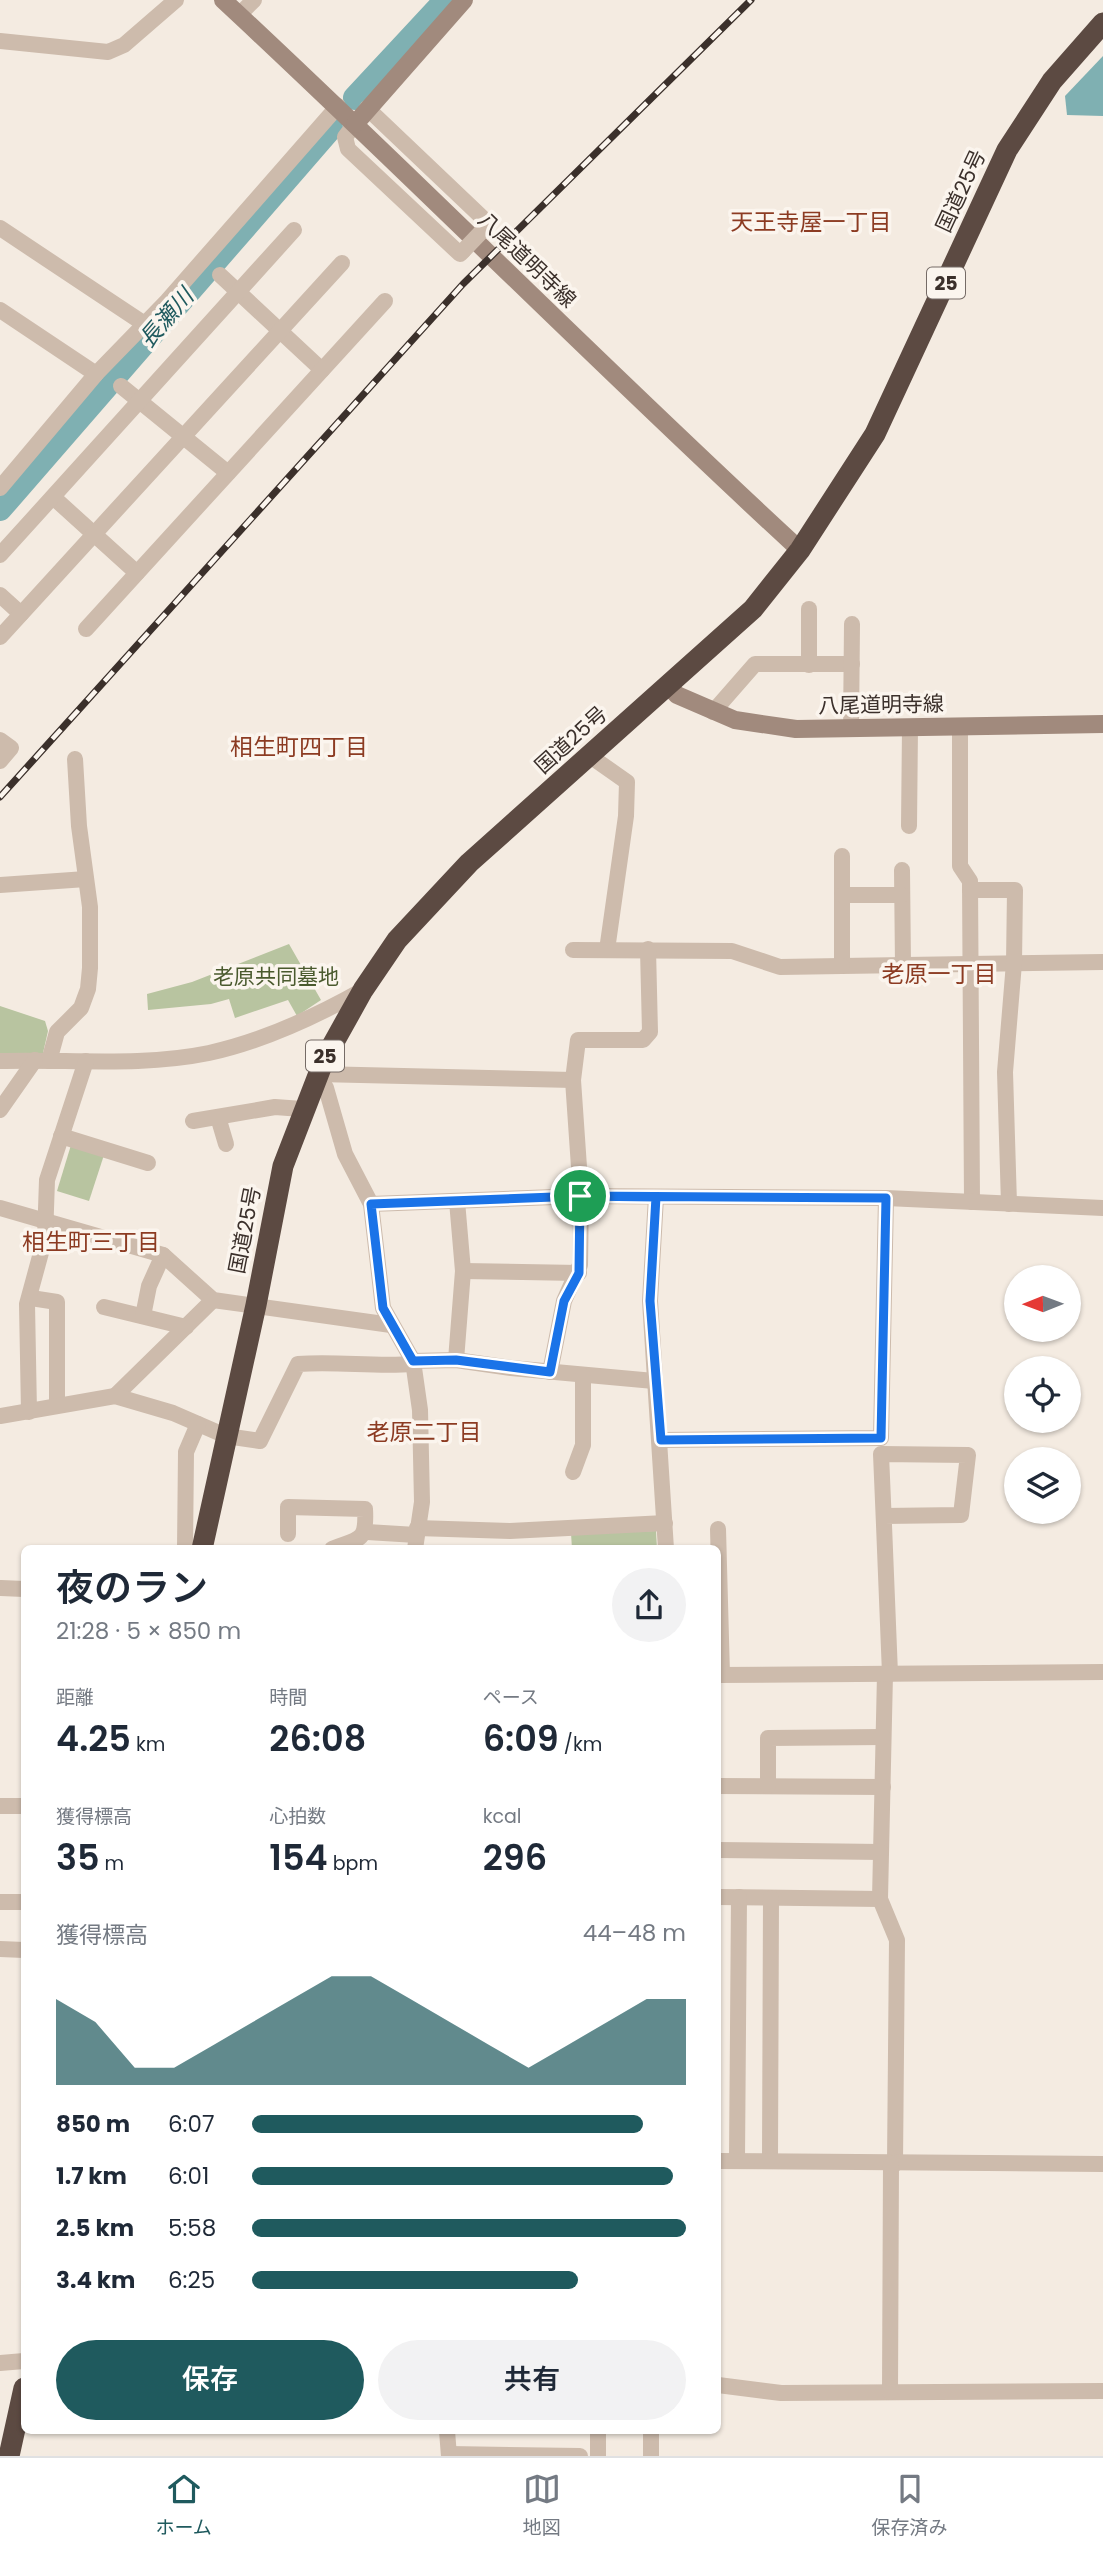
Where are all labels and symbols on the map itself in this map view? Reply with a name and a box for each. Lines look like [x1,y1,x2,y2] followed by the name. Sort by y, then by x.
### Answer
[929,145,992,237] street label: 国道25号
[472,205,583,314] street label: 八尾道明寺線
[731,206,892,238] district label: 天王寺屋一丁目
[927,268,965,298] road number: 25
[131,279,203,355] water label: 長瀬川
[818,689,944,720] street label: 八尾道明寺線
[528,699,613,780] street label: 国道25号
[230,731,368,763] district label: 相生町四丁目
[882,958,997,990] district label: 老原一丁目
[213,962,339,991] park label: 老原共同墓地
[306,1040,344,1072] road number: 25
[550,1166,610,1226] pin
[222,1184,267,1276] street label: 国道25号
[22,1226,160,1258] district label: 相生町三丁目
[1004,1265,1082,1342] north arrow
[367,1416,482,1448] district label: 老原二丁目

